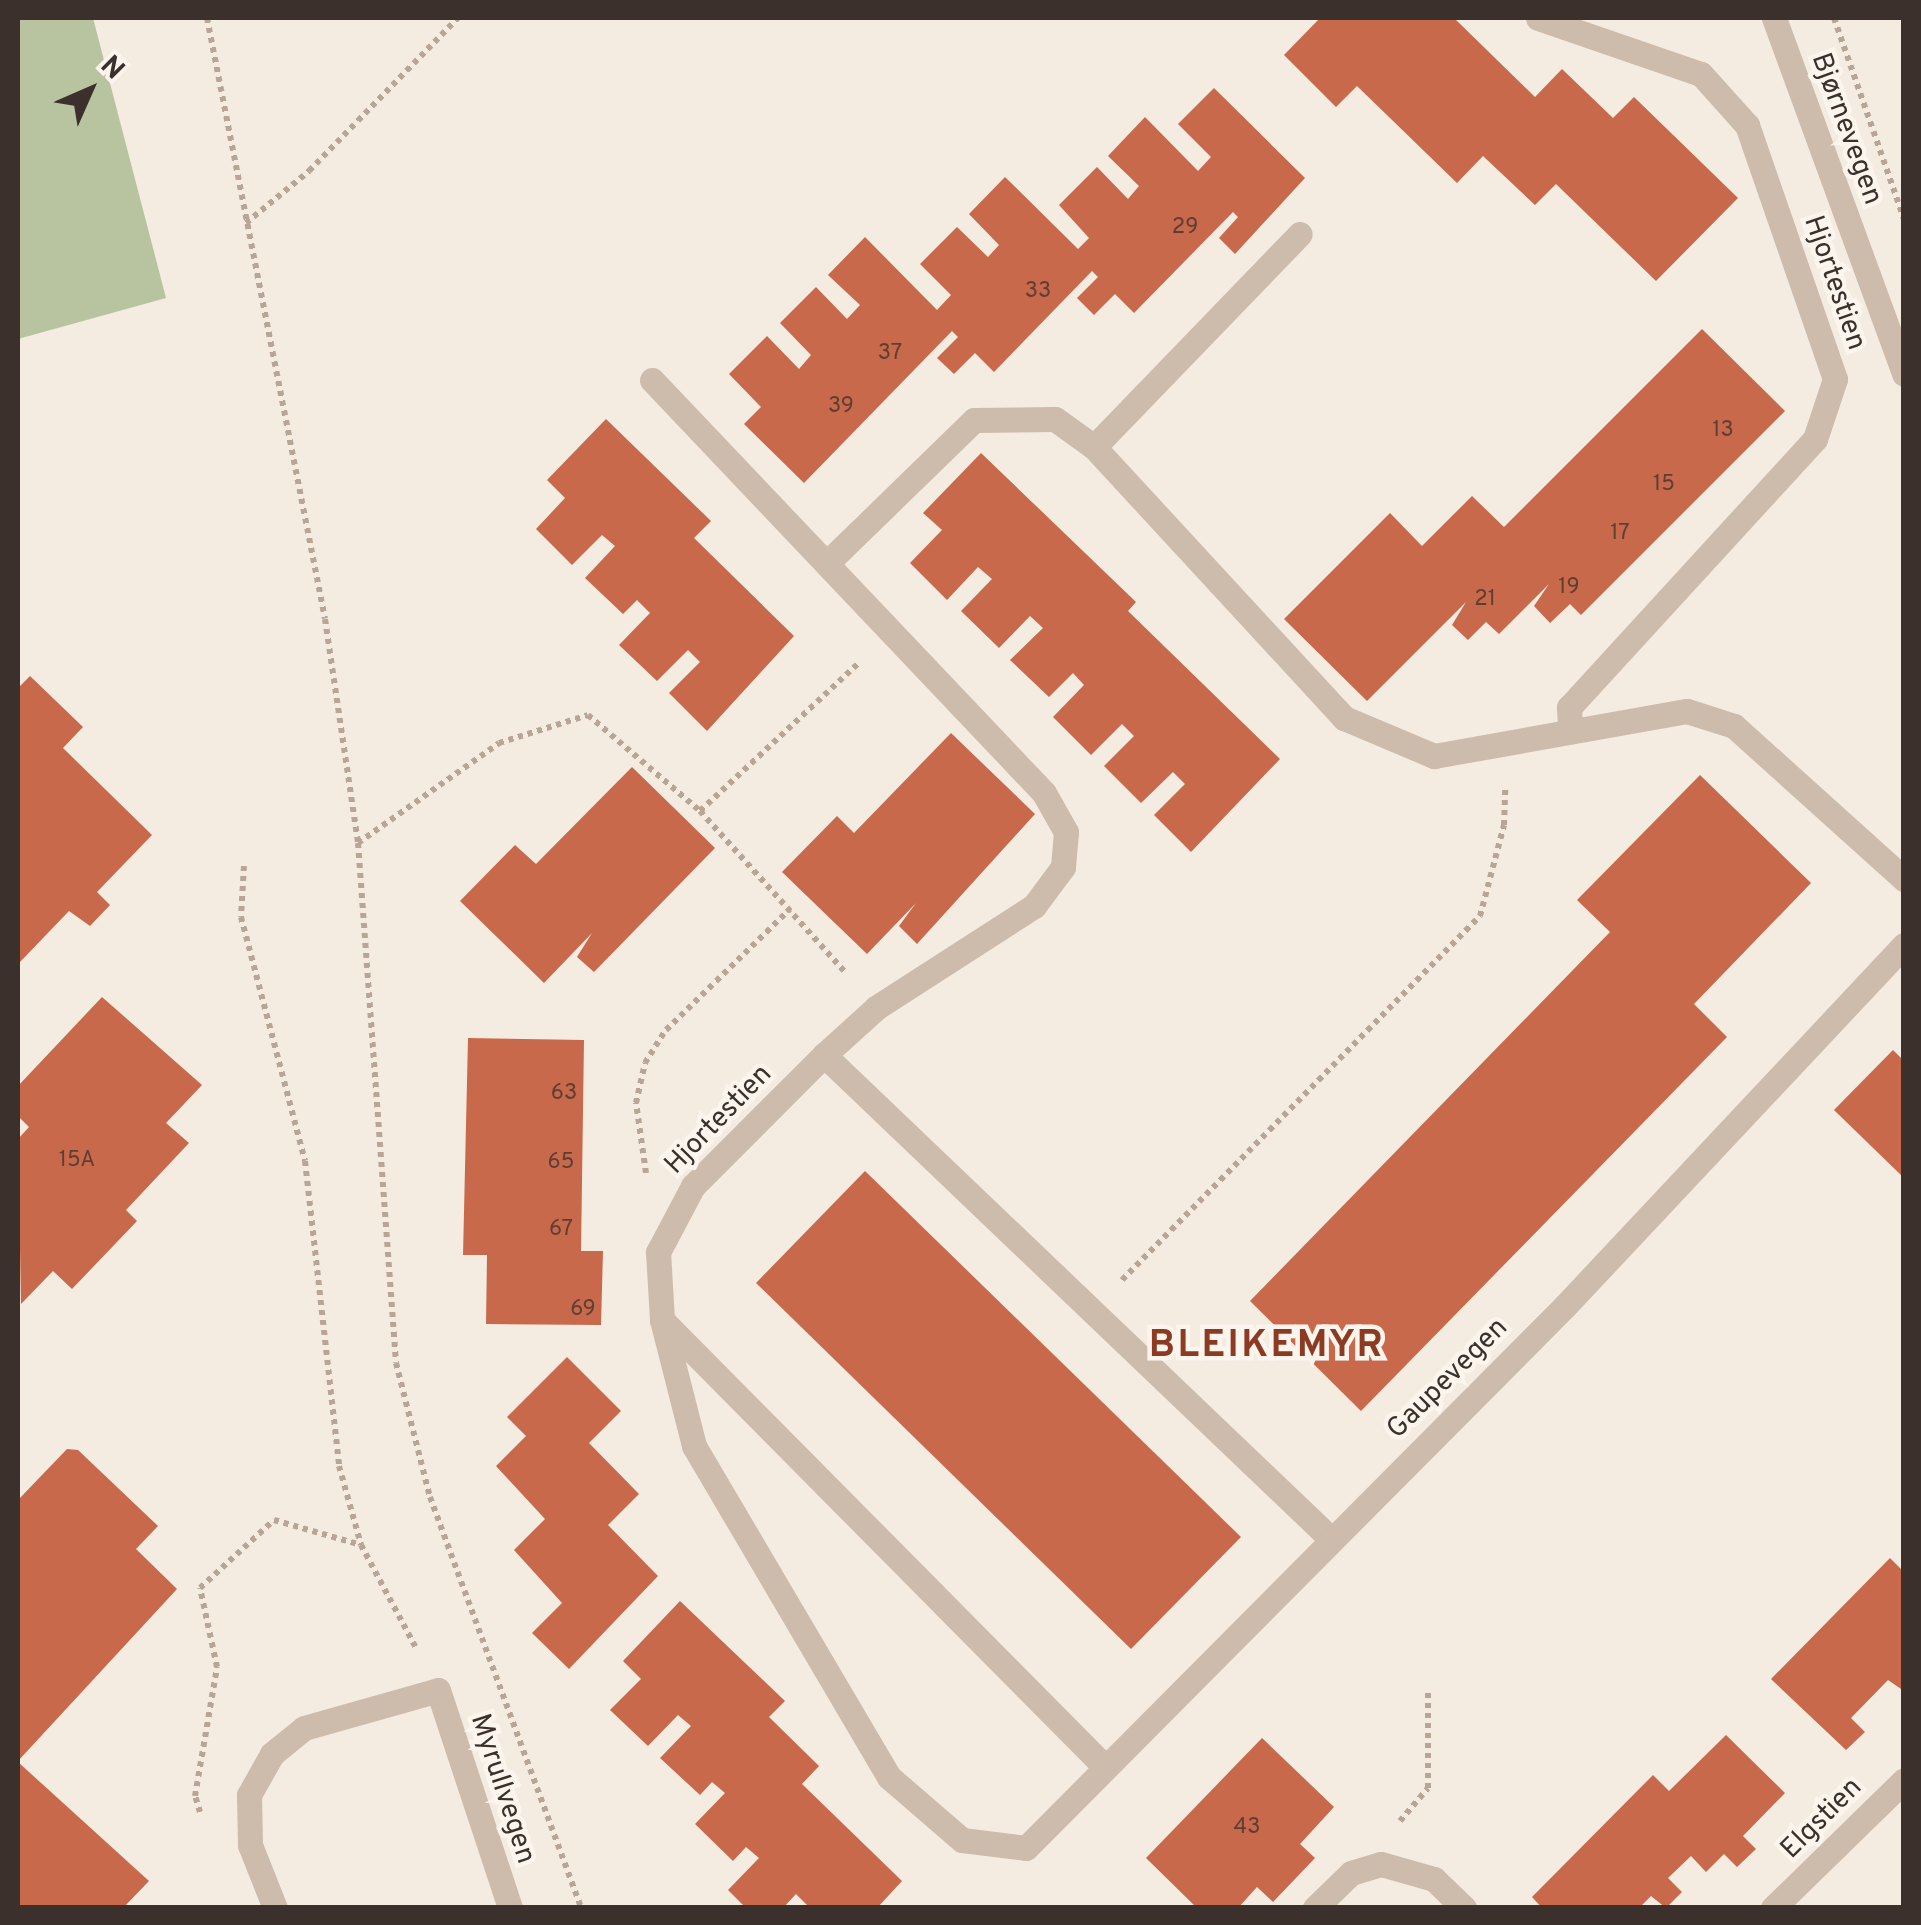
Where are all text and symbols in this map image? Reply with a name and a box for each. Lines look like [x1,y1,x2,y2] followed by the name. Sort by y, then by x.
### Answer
[40,40,140,140] north arrow
[91,49,131,89] text: N
[1803,49,1889,209] street label: Bjørnevegen
[1795,211,1873,355] street label: Hjortestien
[1172,215,1198,241] house number: 29
[1025,279,1051,305] house number: 33
[878,341,902,367] house number: 37
[828,394,854,420] house number: 39
[1712,418,1734,444] house number: 13
[1653,472,1675,498] house number: 15
[1610,521,1630,547] house number: 17
[1558,575,1580,601] house number: 19
[1474,587,1496,613] house number: 21
[658,1058,780,1182] street label: Hjortestien
[551,1081,577,1107] house number: 63
[59,1148,95,1174] house number: 15A
[548,1150,574,1176] house number: 65
[549,1217,573,1243] house number: 67
[570,1297,596,1323] house number: 69
[1381,1312,1515,1446] street label: Gaupevegen
[1149,1324,1385,1370] district label: BLEIKEMYR
[462,1710,542,1868] street label: Myrullvegen
[1774,1771,1870,1867] street label: Elgstien
[1234,1815,1260,1841] house number: 43

